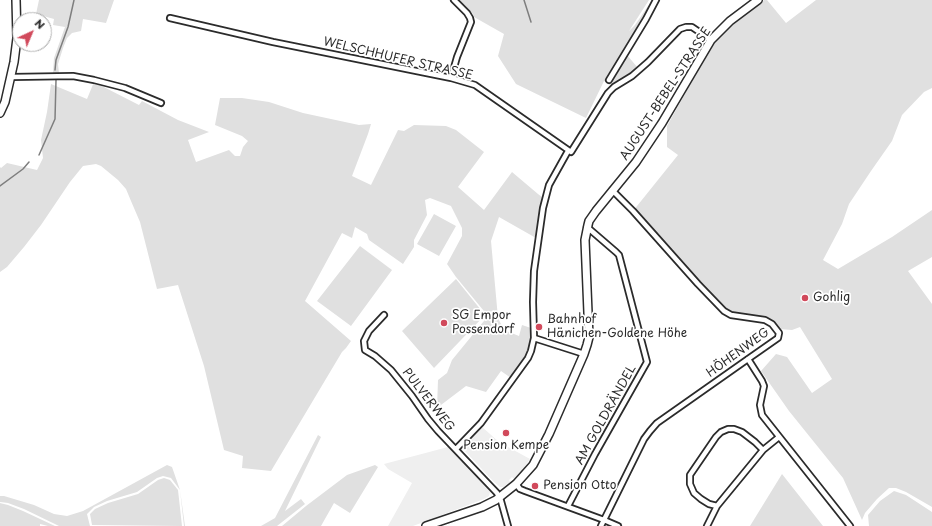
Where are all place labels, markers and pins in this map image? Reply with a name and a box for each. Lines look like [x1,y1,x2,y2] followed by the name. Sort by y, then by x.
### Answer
[813,291,850,305] place label: Gohlig
[800,293,810,303] marker: Gohlig
[452,309,514,337] place label: SG Empor Possendorf
[547,313,687,341] place label: Bahnhof Hänichen-Goldene Höhe
[439,318,449,328] marker: SG Empor Possendorf
[534,322,544,332] marker: Bahnhof Hänichen-Goldene Höhe
[501,428,511,438] marker: Pension Kempe
[463,439,549,453] place label: Pension Kempe
[543,479,616,493] place label: Pension Otto
[530,481,540,491] marker: Pension Otto

